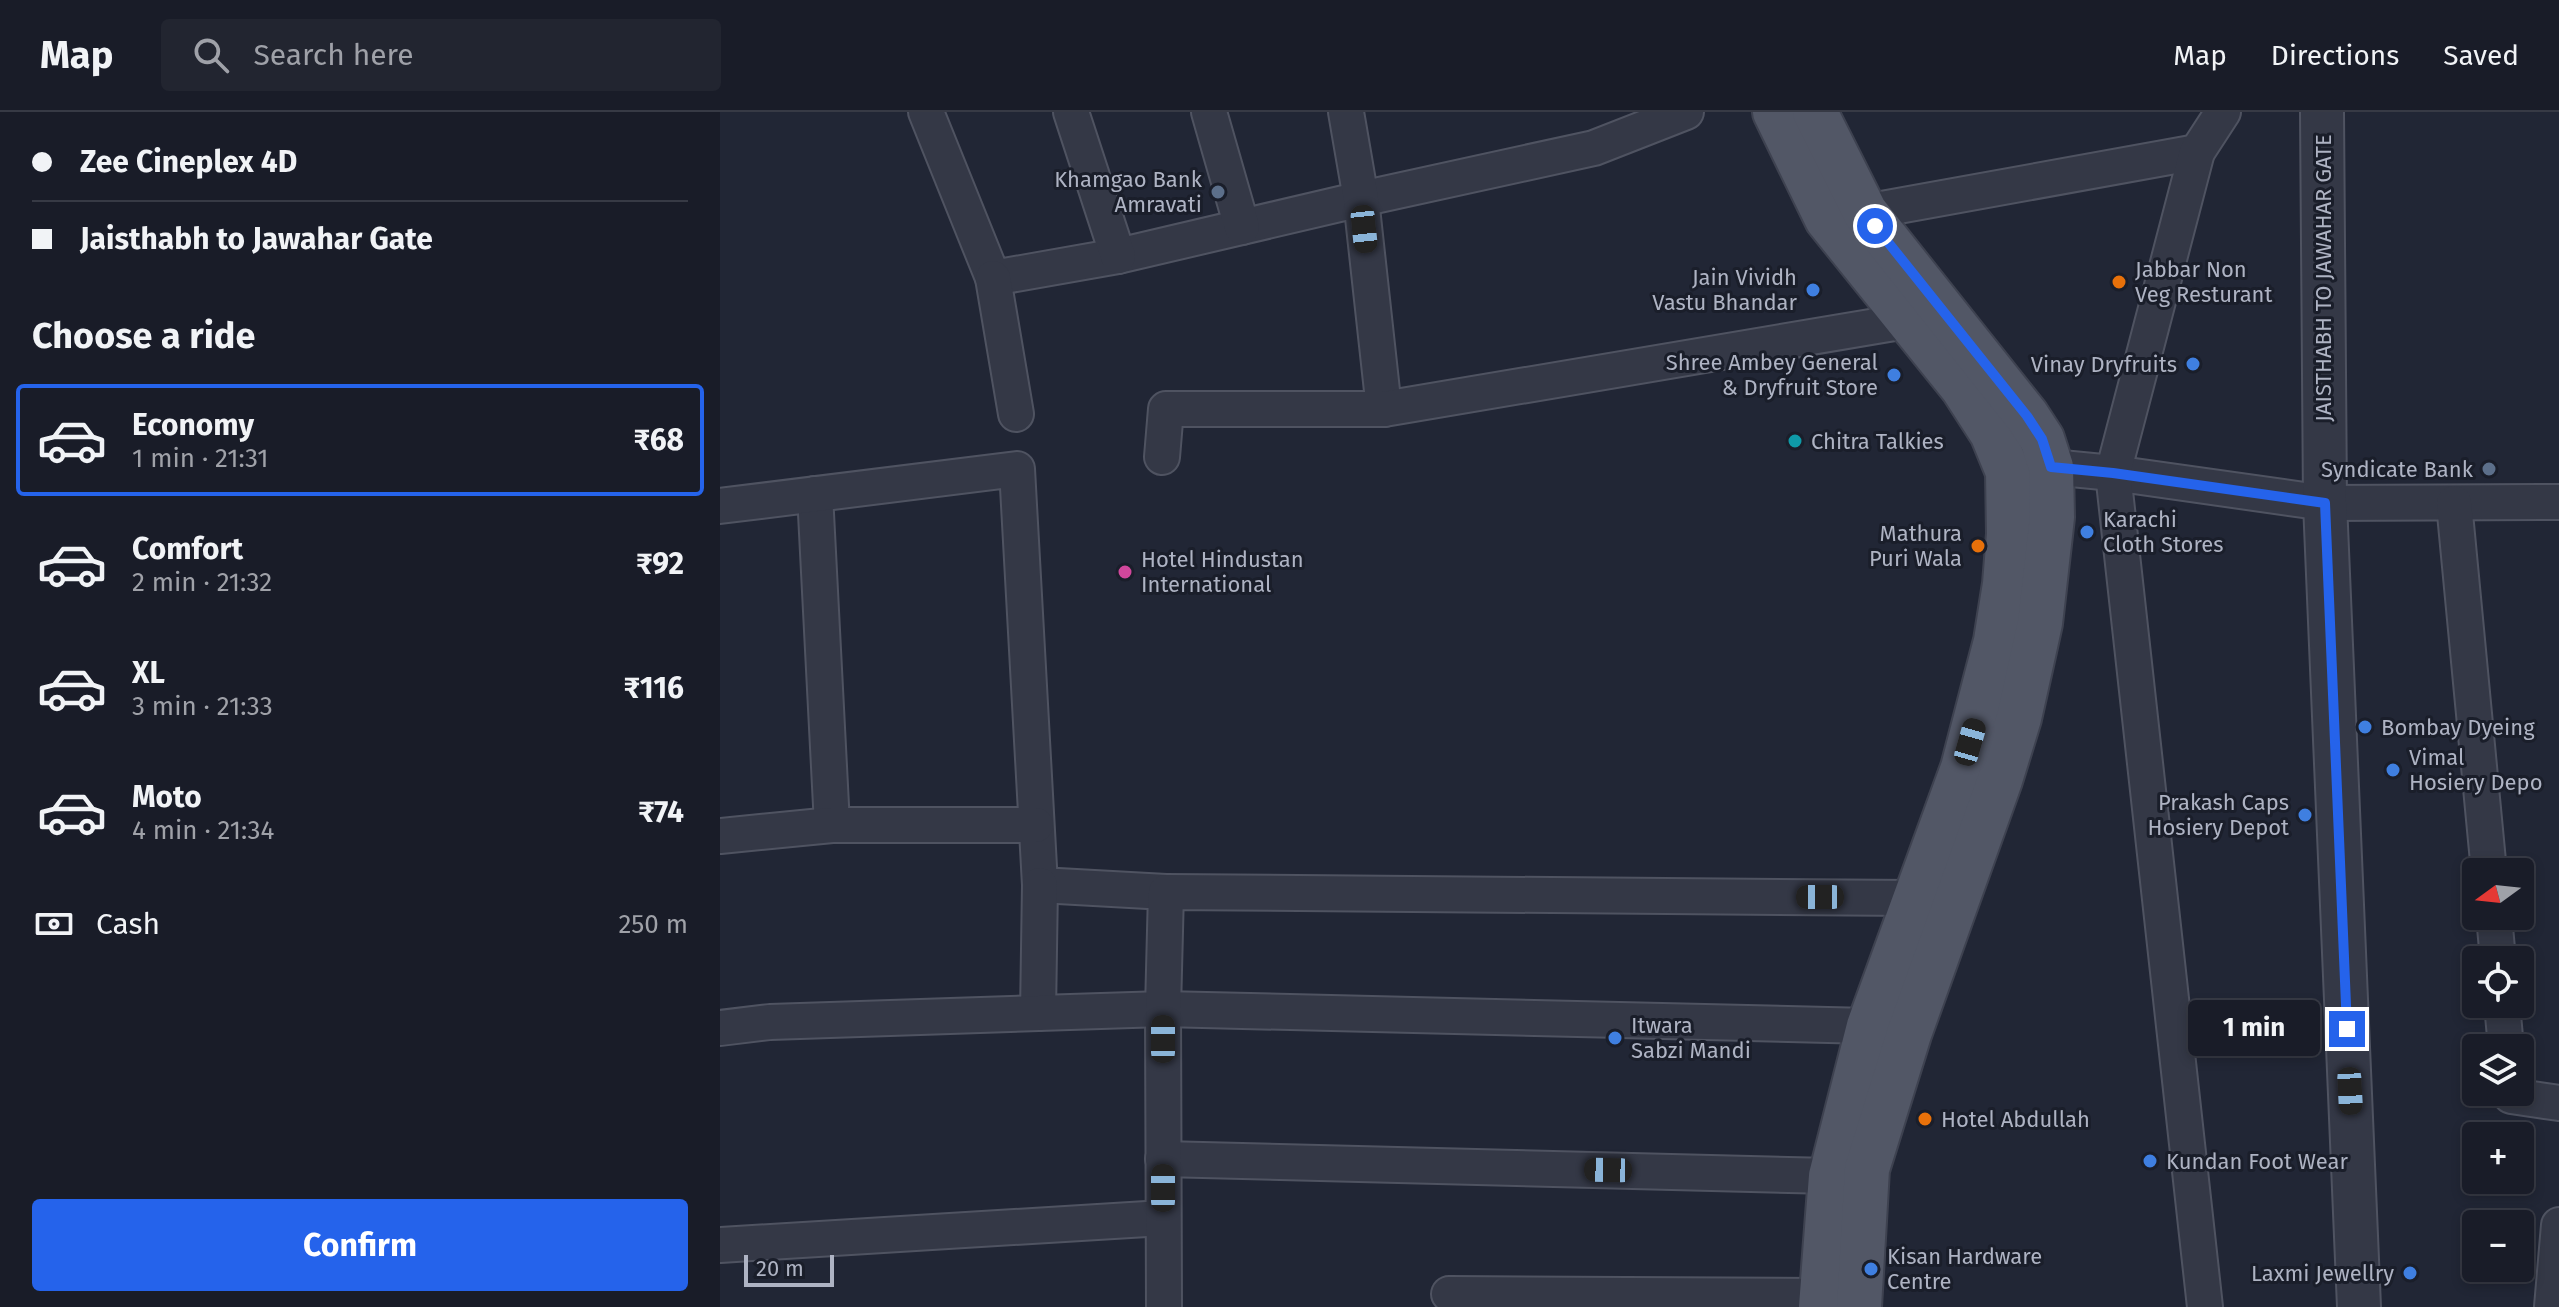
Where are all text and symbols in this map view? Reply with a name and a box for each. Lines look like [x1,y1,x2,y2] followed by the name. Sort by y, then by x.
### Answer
[161,19,721,91] search box
[40,32,113,78] text: Map
[189,33,233,77] icon: search
[253,37,414,73] text: Search here
[2173,39,2227,72] text: Map
[2271,39,2399,72] text: Directions
[2443,39,2519,72] text: Saved
[2310,134,2337,422] street label: JAISTHABH TO JAWAHAR GATE
[80,144,297,180] text: Zee Cineplex 4D
[1054,166,1203,218] place label: Khamgao Bank Amravati
[1209,183,1227,201] marker: Khamgao Bank Amravati
[1350,204,1378,254] car
[1857,208,1893,244] route start
[80,221,433,257] text: Jaisthabh to Jawahar Gate
[2135,256,2273,308] place label: Jabbar Non Veg Resturant
[1652,264,1797,316] place label: Jain Vividh Vastu Bhandar
[2110,273,2128,291] marker: Jabbar Non Veg Resturant
[1804,281,1822,299] marker: Jain Vividh Vastu Bhandar
[32,314,255,358] text: Choose a ride
[1666,349,1878,401] place label: Shree Ambey General & Dryfruit Store
[2031,351,2177,378] place label: Vinay Dryfruits
[2184,355,2202,373] marker: Vinay Dryfruits
[1885,366,1903,384] marker: Shree Ambey General & Dryfruit Store
[36,404,108,476] icon: car
[132,407,254,443] text: Economy
[633,422,684,458] text: ₹68
[1811,428,1944,455] place label: Chitra Talkies
[1786,432,1804,450] marker: Chitra Talkies
[132,443,269,474] text: 1 min · 21:31
[2321,456,2474,483] place label: Syndicate Bank
[2480,460,2498,478] marker: Syndicate Bank
[2103,506,2224,558] place label: Karachi Cloth Stores
[1869,520,1962,572] place label: Mathura Puri Wala
[2078,523,2096,541] marker: Karachi Cloth Stores
[36,528,108,600] icon: car
[132,531,243,567] text: Comfort
[1969,537,1987,555] marker: Mathura Puri Wala
[636,546,684,582] text: ₹92
[1141,546,1304,598] place label: Hotel Hindustan International
[1116,563,1134,581] marker: Hotel Hindustan International
[132,567,272,598] text: 2 min · 21:32
[36,652,108,724] icon: car
[132,655,165,691] text: XL
[624,670,684,706] text: ₹116
[132,691,273,722] text: 3 min · 21:33
[2381,714,2535,741] place label: Bombay Dyeing
[1952,716,1988,768] car
[2356,718,2374,736] marker: Bombay Dyeing
[2409,744,2543,796] place label: Vimal Hosiery Depo
[2384,761,2402,779] marker: Vimal Hosiery Depo
[36,776,108,848] icon: car
[132,779,202,815] text: Moto
[2148,789,2289,841] place label: Prakash Caps Hosiery Depot
[638,794,684,830] text: ₹74
[2296,806,2314,824] marker: Prakash Caps Hosiery Depot
[132,815,274,846] text: 4 min · 21:34
[2462,858,2534,930] north arrow
[2462,858,2534,1282] map controls
[1796,885,1844,909] car
[32,902,76,946] icon: cash
[96,906,160,942] text: Cash
[618,909,688,940] text: 250 m
[2462,946,2534,1018] button: locate
[2187,1001,2319,1057] callout: 1 min
[2329,1011,2365,1047] route end
[1631,1012,1751,1064] place label: Itwara Sabzi Mandi
[2223,1012,2285,1043] text: 1 min
[1151,1015,1175,1063] car
[1606,1029,1624,1047] marker: Itwara Sabzi Mandi
[2462,1034,2534,1106] button: layers
[2337,1066,2363,1116] car
[1941,1106,2090,1133] place label: Hotel Abdullah
[1916,1110,1934,1128] marker: Hotel Abdullah
[2462,1122,2534,1194] button: +
[2166,1148,2348,1175] place label: Kundan Foot Wear
[2141,1152,2159,1170] marker: Kundan Foot Wear
[1584,1158,1632,1182] car
[1151,1164,1175,1212] car
[32,1199,688,1291] button: Confirm
[2462,1210,2534,1282] button: −
[1887,1243,2042,1295] place label: Kisan Hardware Centre
[744,1251,834,1287] scale bar
[756,1255,804,1282] text: 20 m
[1862,1260,1880,1278] marker: Kisan Hardware Centre
[2251,1260,2394,1287] place label: Laxmi Jewellry
[2401,1264,2419,1282] marker: Laxmi Jewellry

